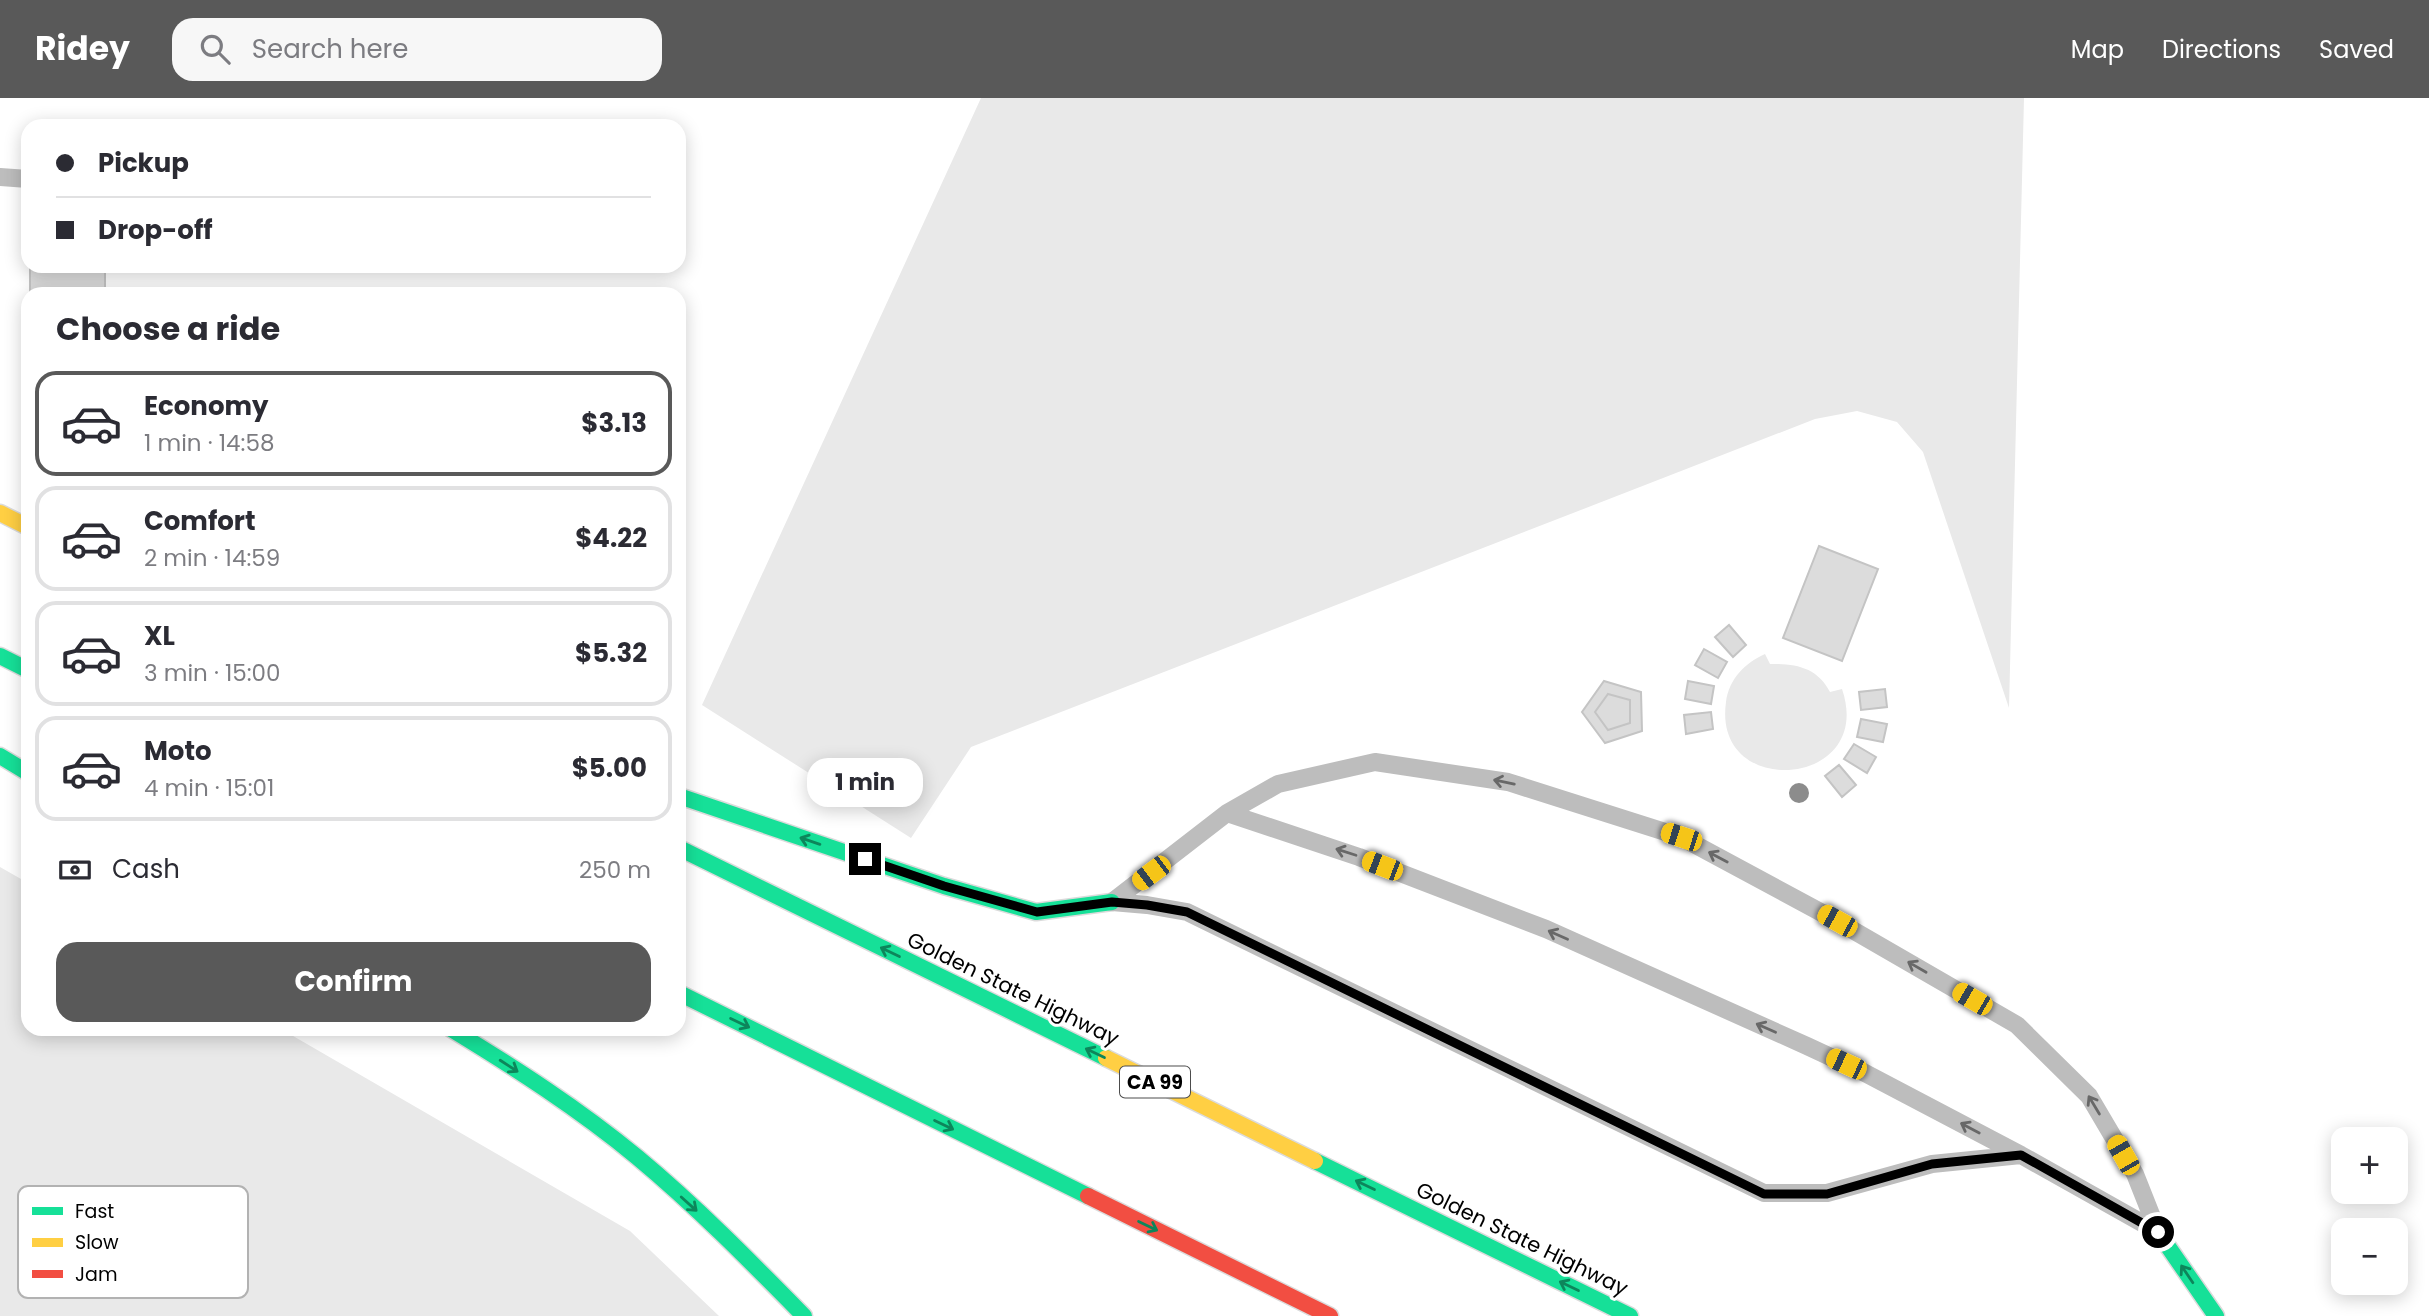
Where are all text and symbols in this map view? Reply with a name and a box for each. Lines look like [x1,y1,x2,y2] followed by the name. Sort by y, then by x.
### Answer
[172,18,662,81] search box
[35,25,130,72] text: Ridey
[196,30,234,68] icon: search
[252,31,408,67] text: Search here
[2071,33,2124,66] text: Map
[2162,33,2281,66] text: Directions
[2319,33,2394,66] text: Saved
[98,145,189,181] text: Pickup
[98,212,213,248] text: Drop-off
[56,306,280,351] text: Choose a ride
[144,388,268,424] text: Economy
[60,392,123,455] icon: car
[581,405,647,441] text: $3.13
[144,427,274,459] text: 1 min · 14:58
[144,503,256,539] text: Comfort
[60,507,123,570] icon: car
[575,520,647,556] text: $4.22
[144,542,280,574] text: 2 min · 14:59
[144,618,175,654] text: XL
[60,622,123,685] icon: car
[575,635,647,671] text: $5.32
[144,657,281,689] text: 3 min · 15:00
[144,733,212,769] text: Moto
[60,737,123,800] icon: car
[572,750,647,786] text: $5.00
[807,758,923,806] callout: 1 min
[835,766,895,798] text: 1 min
[144,772,274,804] text: 4 min · 15:01
[1493,774,1516,788] one-way arrow
[1658,821,1705,853] car
[799,833,821,846] one-way arrow
[849,843,881,875] route end
[1335,845,1357,858] one-way arrow
[1359,849,1406,883] car
[1708,850,1729,863] one-way arrow
[56,851,94,889] icon: cash
[112,851,180,887] text: Cash
[1128,852,1175,894] car
[579,854,651,886] text: 250 m
[1814,902,1861,940] car
[903,925,1124,1053] street label: Golden State Highway
[1548,928,1569,941] one-way arrow
[56,942,651,1022] button: Confirm
[880,945,901,959] one-way arrow
[1907,960,1928,973] one-way arrow
[1949,979,1996,1019] car
[729,1017,750,1031] one-way arrow
[1755,1021,1777,1034] one-way arrow
[1085,1045,1106,1059] one-way arrow
[1823,1046,1870,1082] car
[499,1059,518,1073] one-way arrow
[1120,1066,1190,1098] road number: CA 99
[2087,1096,2101,1116] one-way arrow
[933,1118,954,1132] one-way arrow
[1960,1121,1980,1135] one-way arrow
[2331,1127,2408,1295] map controls
[2331,1127,2408,1204] button: +
[2104,1132,2143,1178] car
[1412,1175,1633,1303] street label: Golden State Highway
[1355,1178,1376,1192] one-way arrow
[18,1186,248,1298] legend
[680,1196,698,1212] one-way arrow
[75,1198,114,1225] text: Fast
[2142,1216,2174,1248] route start
[2331,1218,2408,1295] button: −
[1137,1219,1158,1233] one-way arrow
[75,1229,119,1256] text: Slow
[75,1261,117,1288] text: Jam
[2180,1265,2194,1284] one-way arrow
[1559,1278,1580,1292] one-way arrow

